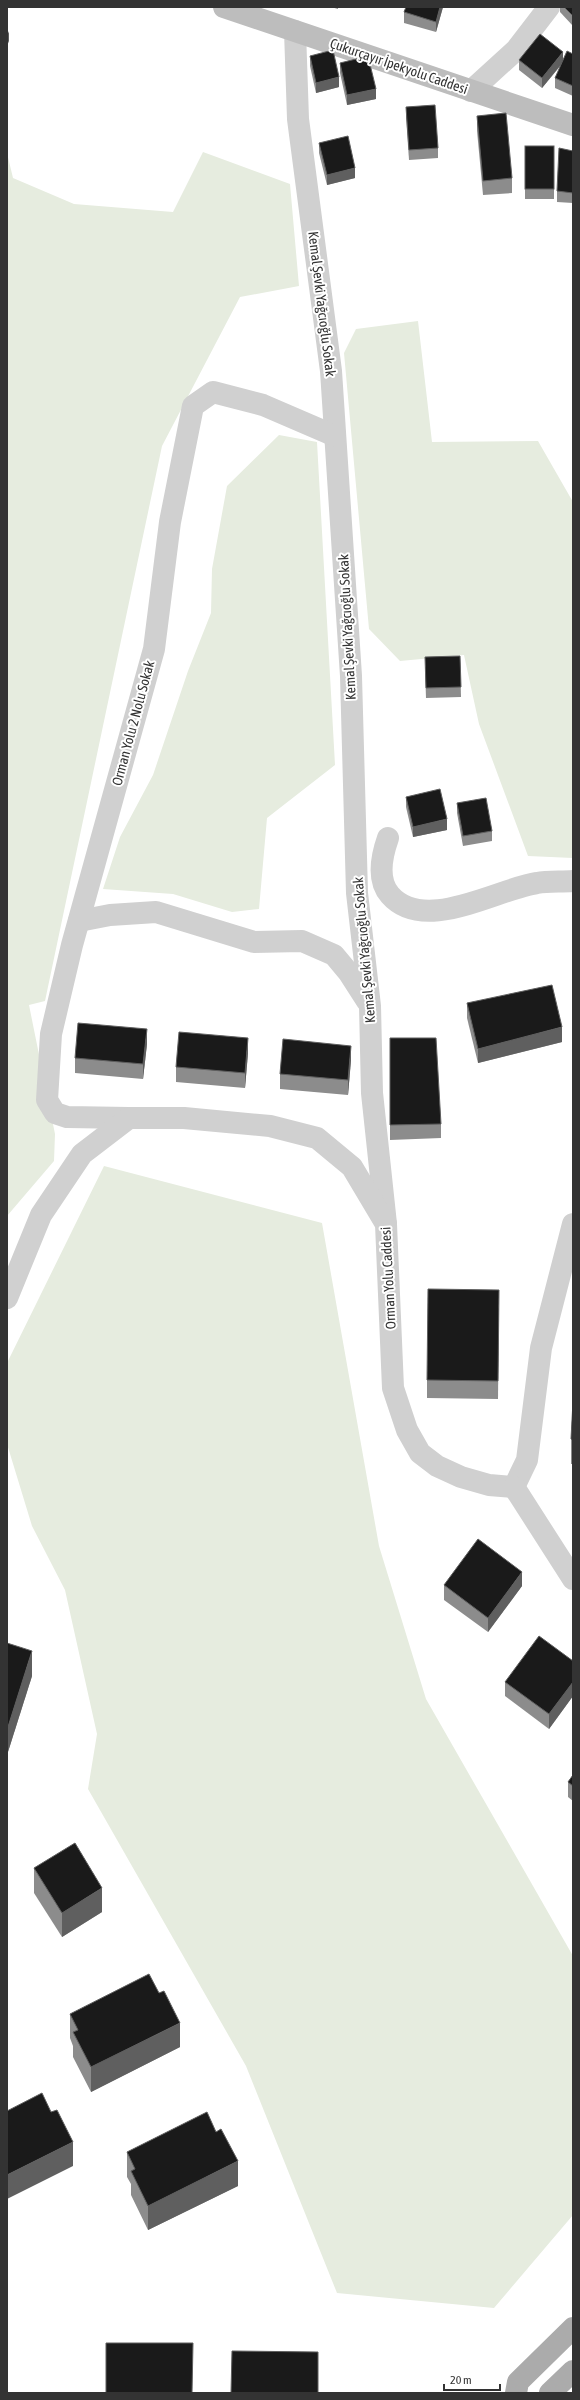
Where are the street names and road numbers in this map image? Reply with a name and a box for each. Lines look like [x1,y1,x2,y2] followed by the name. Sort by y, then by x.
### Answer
[328,35,470,97] street label: Çukurçayır İpekyolu Caddesi
[305,230,339,378] street label: Kemal Şevki Yağcıoğlu Sokak
[335,554,359,700] street label: Kemal Şevki Yağcıoğlu Sokak
[109,659,157,787] street label: Orman Yolu 2 Nolu Sokak
[350,876,378,1024] street label: Kemal Şevki Yağcıoğlu Sokak
[377,1226,399,1330] street label: Orman Yolu Caddesi

